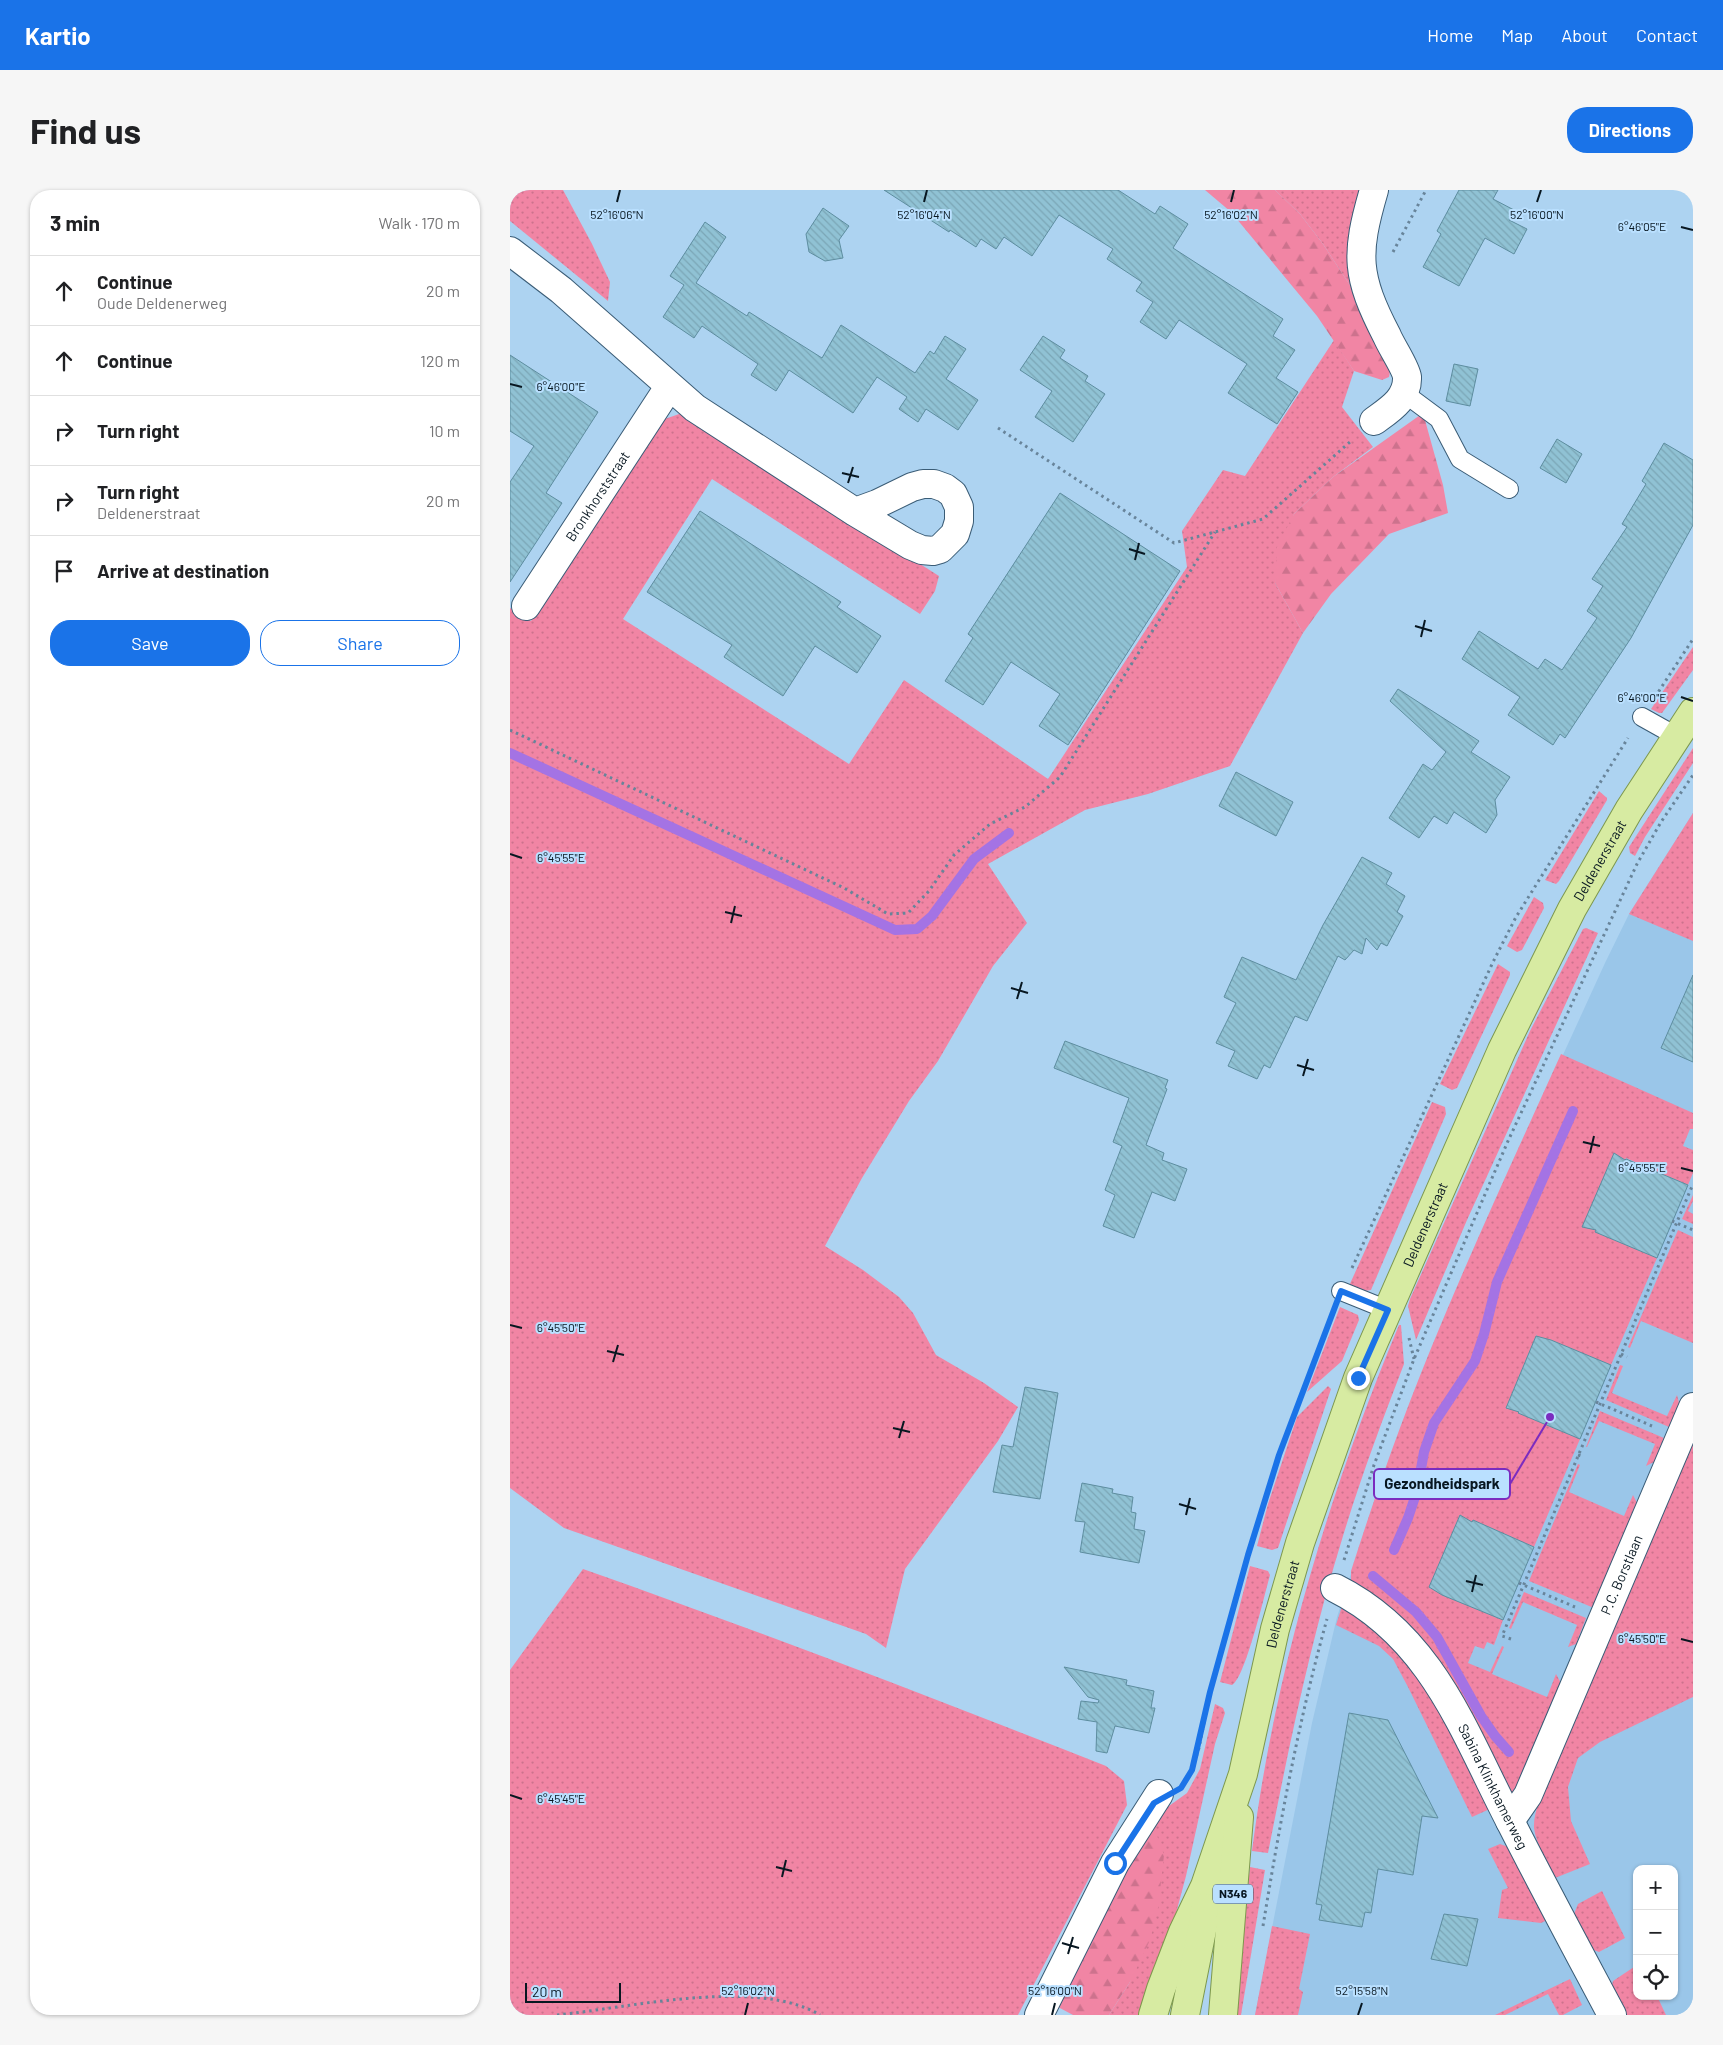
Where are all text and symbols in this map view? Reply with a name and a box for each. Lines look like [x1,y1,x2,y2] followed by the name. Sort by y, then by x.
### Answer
[25,21,91,50] text: Kartio
[1427,24,1473,46] text: Home
[1501,24,1533,46] text: Map
[1561,24,1608,46] text: About
[1636,24,1698,46] text: Contact
[1567,107,1693,153] button: Directions
[30,109,141,151] text: Find us
[590,207,644,221] text: 52°16'06"N
[897,207,951,221] text: 52°16'04"N
[1204,207,1258,221] text: 52°16'02"N
[1510,207,1564,221] text: 52°16'00"N
[50,210,100,235] text: 3 min
[378,213,460,232] text: Walk · 170 m
[1618,219,1666,233] text: 6°46'05"E
[97,270,173,293] text: Continue
[50,277,78,305] icon: ahead
[426,281,460,300] text: 20 m
[97,293,227,312] text: Oude Deldenerweg
[50,347,78,375] icon: ahead
[97,349,173,372] text: Continue
[420,351,460,370] text: 120 m
[536,379,586,393] text: 6°46'00"E
[50,417,78,445] icon: right
[97,419,179,442] text: Turn right
[429,421,460,440] text: 10 m
[562,448,633,544] street label: Bronkhorststraat
[97,480,179,503] text: Turn right
[50,487,78,515] icon: right
[426,491,460,510] text: 20 m
[97,503,201,522] text: Deldenerstraat
[50,557,78,585] icon: arrive
[97,559,269,582] text: Arrive at destination
[50,620,250,666] button: Save
[260,620,460,666] button: Share
[1617,690,1667,704] text: 6°46'00"E
[1569,817,1629,904] street label: Deldenerstraat
[537,850,585,864] text: 6°45'55"E
[1618,1160,1666,1174] text: 6°45'55"E
[1399,1179,1451,1269] street label: Deldenerstraat
[537,1320,585,1334] text: 6°45'50"E
[1347,1367,1370,1390] route end
[1374,1469,1510,1499] callout: Gezondheidspark
[1384,1474,1500,1492] text: Gezondheidspark
[1597,1532,1646,1617] street label: P.C. Borstlaan
[1262,1558,1303,1650] street label: Deldenerstraat
[1618,1631,1666,1645] text: 6°45'50"E
[1455,1721,1532,1852] street label: Sabina Klinkhamerweg
[537,1791,585,1805] text: 6°45'45"E
[1104,1852,1127,1875] route start
[1633,1865,1678,2000] map controls
[1633,1865,1678,1910] button: +
[1213,1885,1253,1904] road number: N346
[1633,1910,1678,1955] button: −
[1633,1955,1678,2000] button: locate
[525,1980,621,2003] scale bar
[532,1983,562,2000] text: 20 m
[721,1983,775,1997] text: 52°16'02"N
[1028,1983,1082,1997] text: 52°16'00"N
[1336,1983,1388,1997] text: 52°15'58"N

